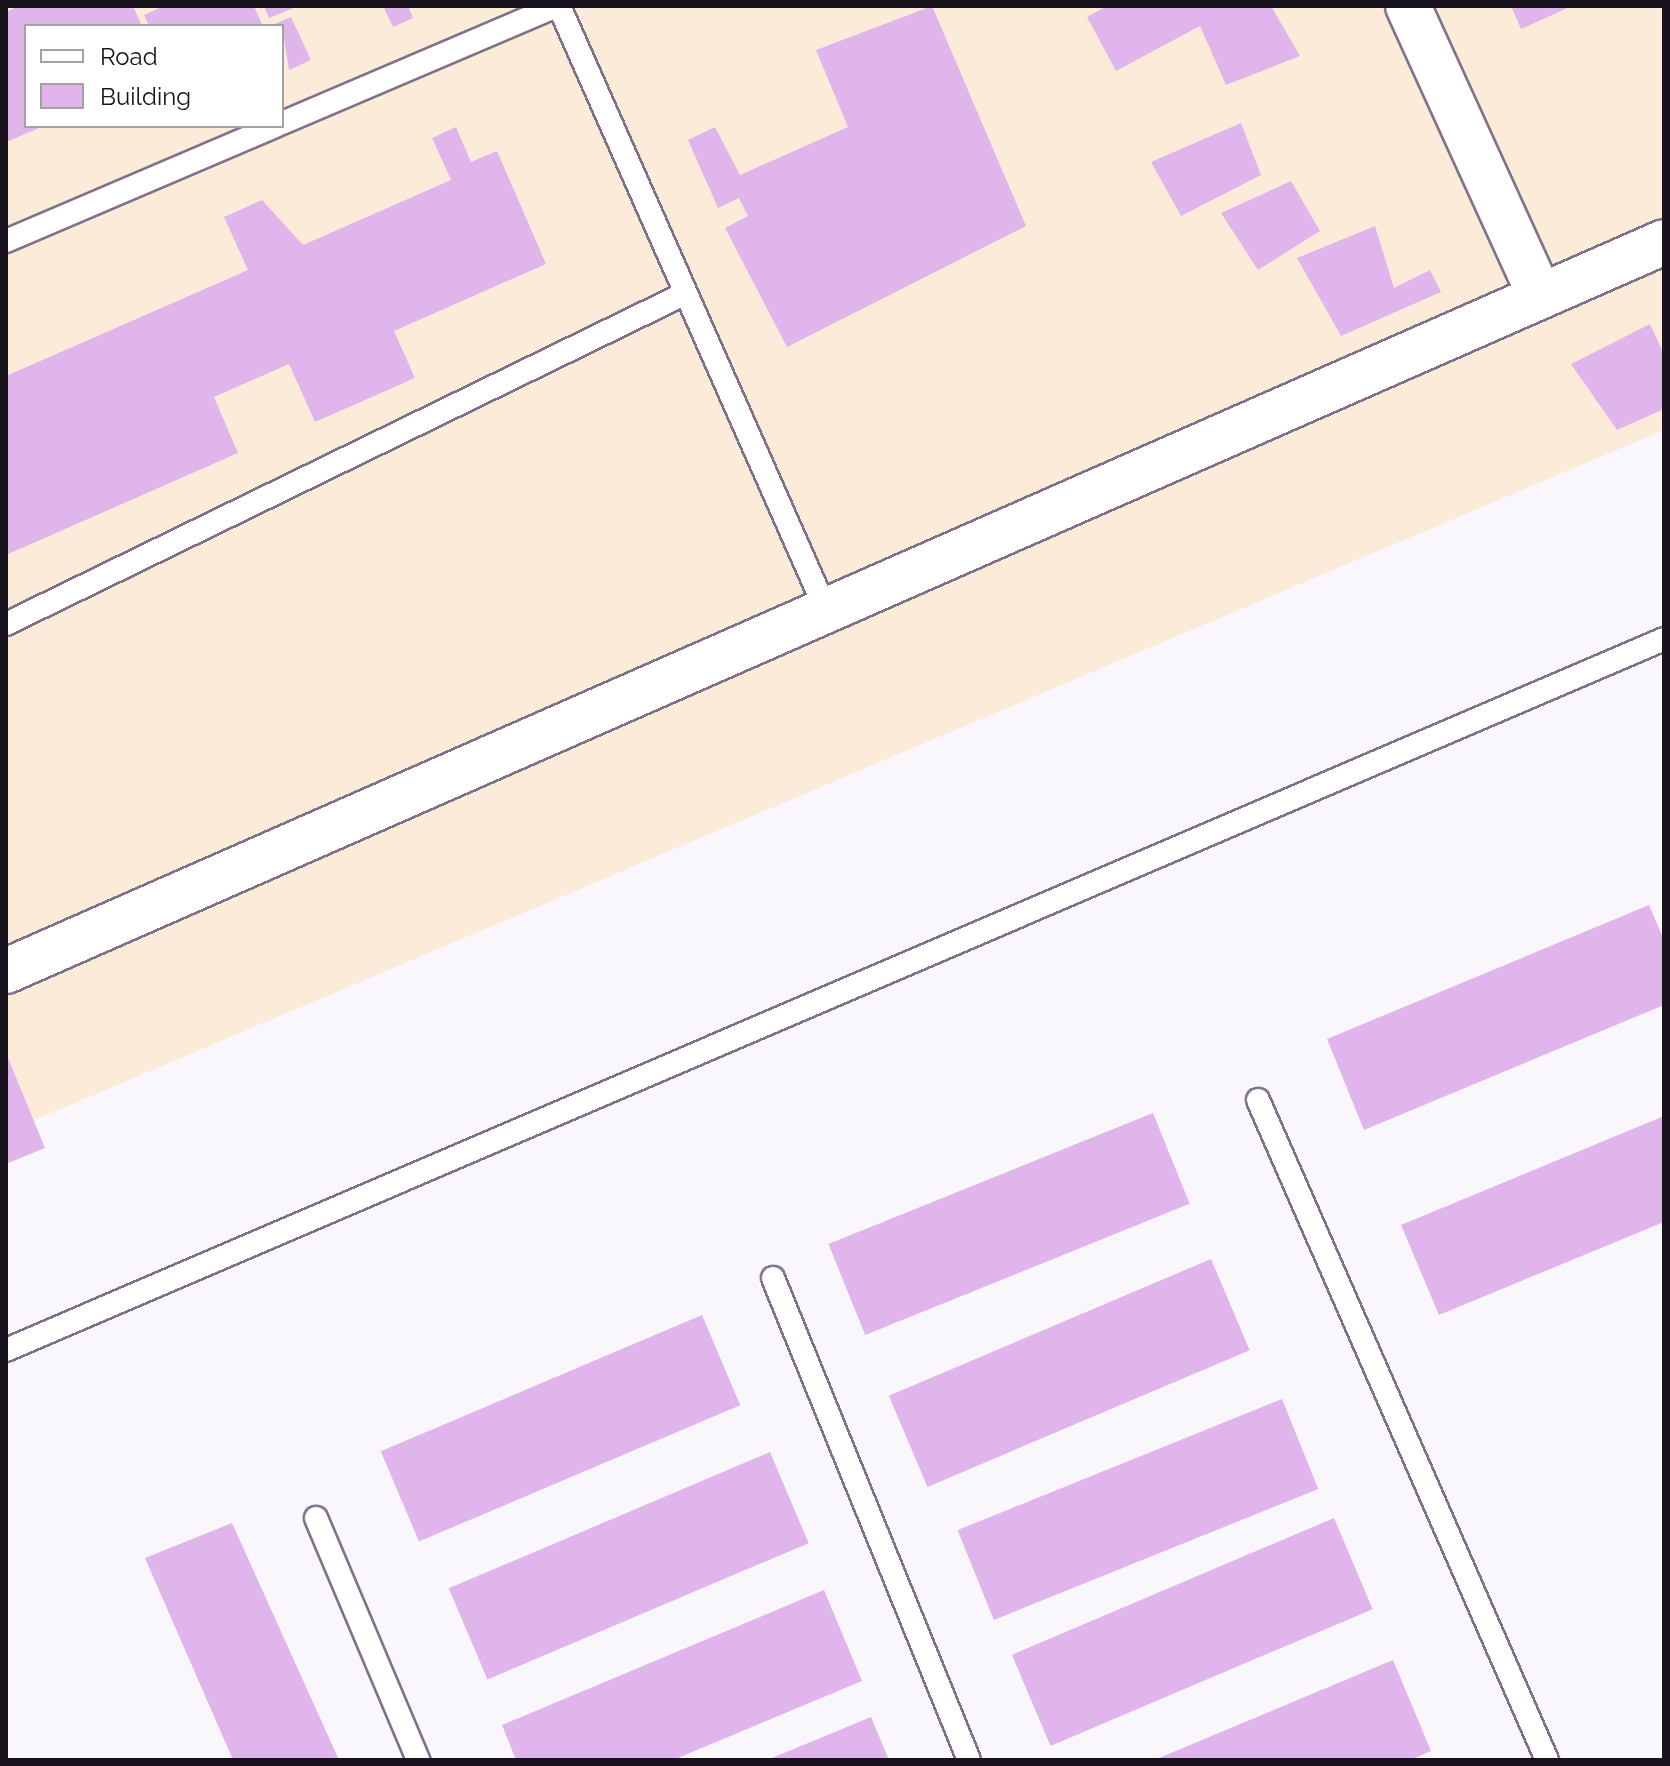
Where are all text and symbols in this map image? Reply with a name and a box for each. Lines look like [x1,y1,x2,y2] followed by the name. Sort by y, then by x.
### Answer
[24,24,284,128] legend
[100,42,158,71] text: Road
[100,82,191,111] text: Building

